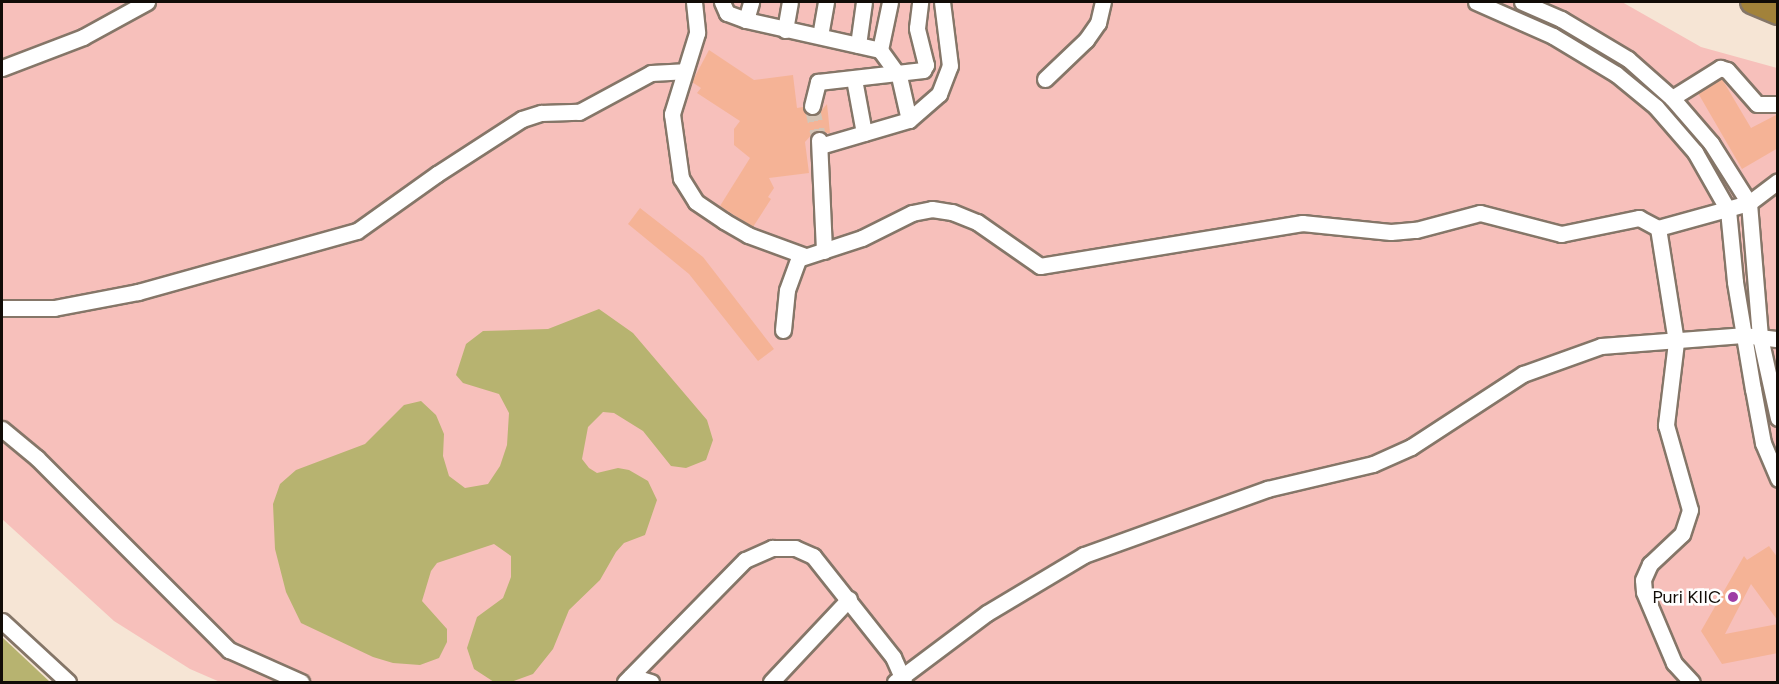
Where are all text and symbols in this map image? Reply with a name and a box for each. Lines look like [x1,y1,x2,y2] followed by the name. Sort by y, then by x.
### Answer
[1652,586,1721,608] place label: Puri KIIC
[1726,590,1740,604] marker: Puri KIIC

